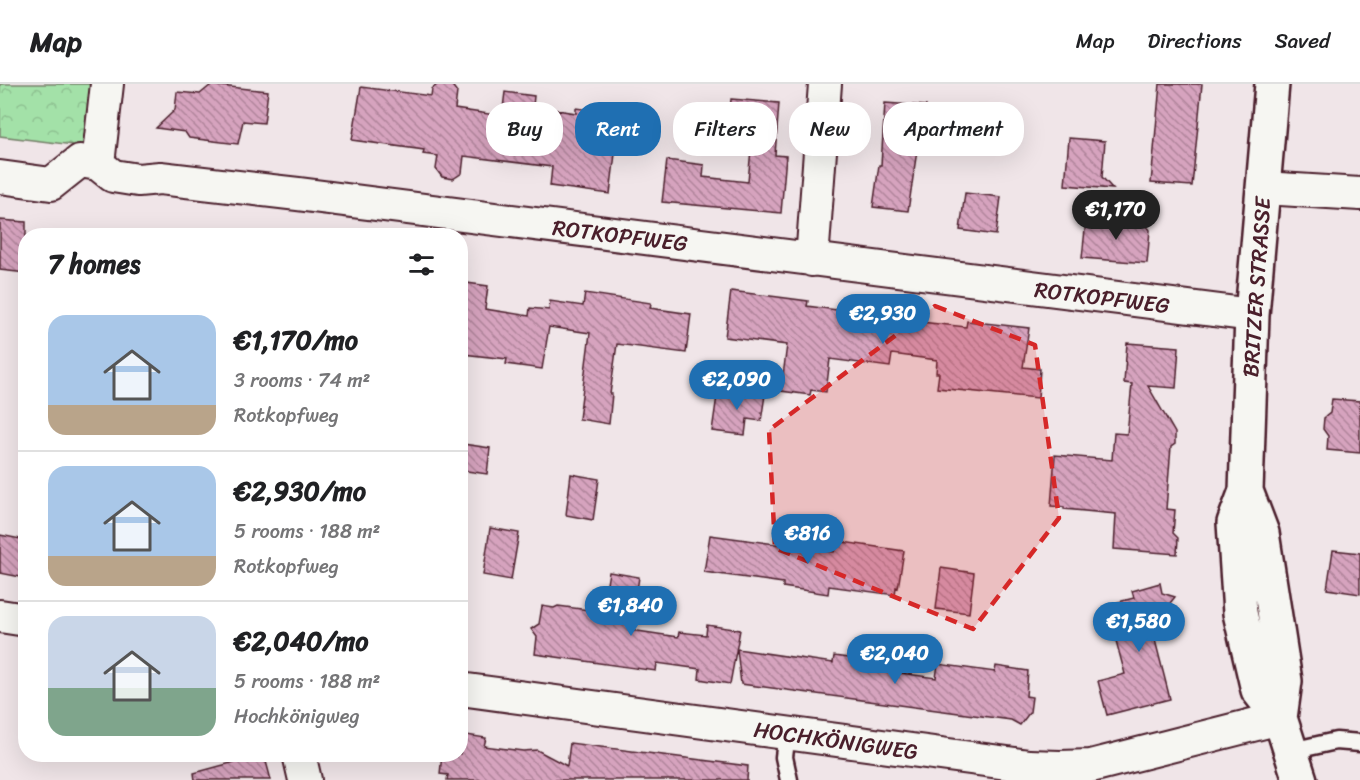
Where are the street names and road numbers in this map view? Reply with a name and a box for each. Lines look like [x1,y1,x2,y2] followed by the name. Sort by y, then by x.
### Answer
[1231,194,1282,378] street label: BRITZER STRASSE
[550,208,690,263] street label: ROTKOPFWEG
[1032,270,1172,325] street label: ROTKOPFWEG
[751,710,921,771] street label: HOCHKÖNIGWEG

